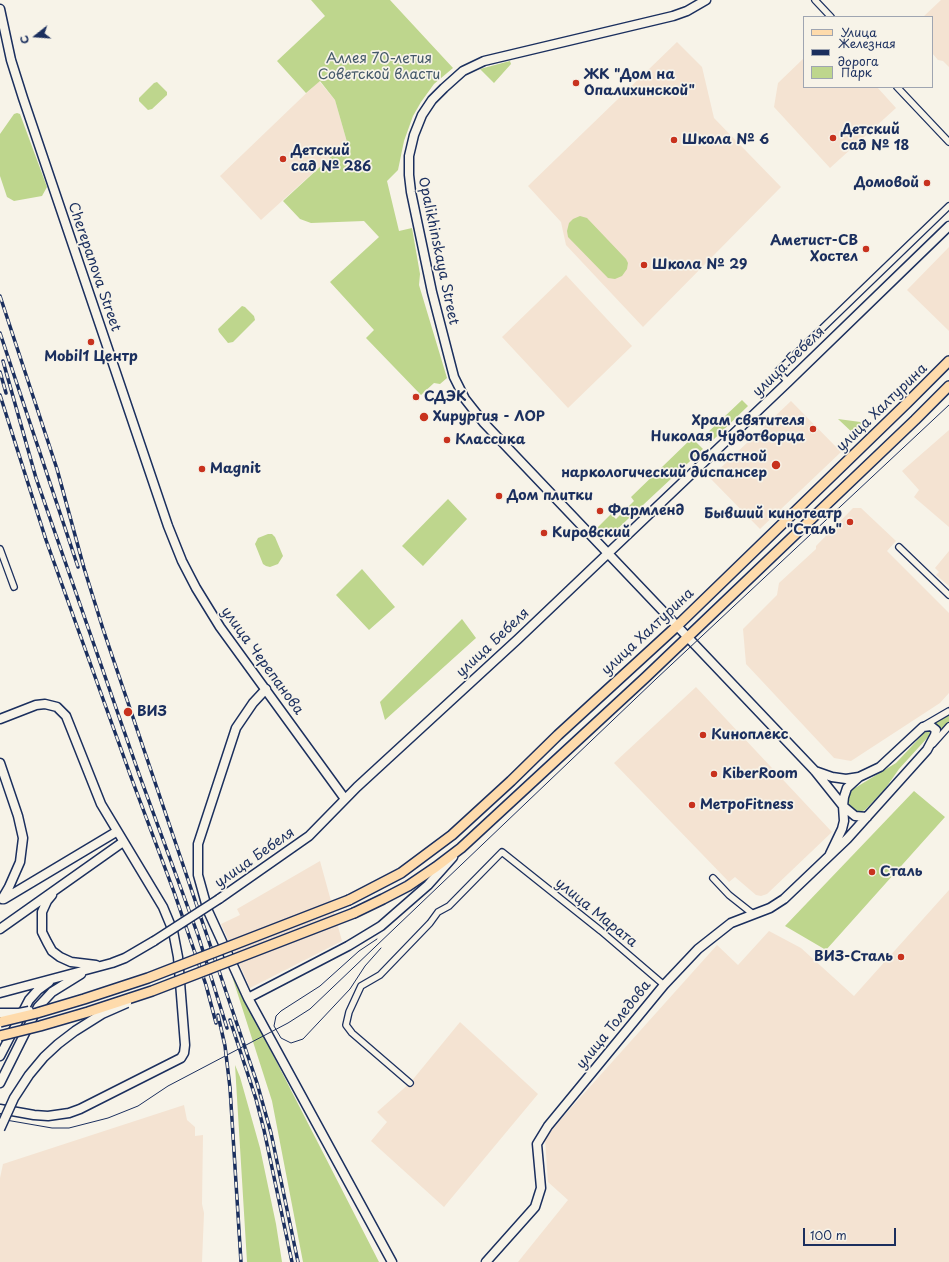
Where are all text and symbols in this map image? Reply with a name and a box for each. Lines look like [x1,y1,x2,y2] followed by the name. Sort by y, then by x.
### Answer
[16,16,56,56] north arrow
[803,16,933,88] legend
[841,23,877,41] text: Улица
[15,33,33,46] text: С
[838,34,896,70] text: Железная дорога
[318,51,440,84] park label: Аллея 70-летия Советской власти
[841,63,872,81] text: Парк
[584,67,695,100] place label: ЖК "Дом на Опалихинской"
[571,78,581,88] marker: ЖК "Дом на Опалихинской"
[841,122,909,154] place label: Детский сад № 18
[682,132,769,148] place label: Школа № 6
[828,133,838,143] marker: Детский сад № 18
[669,135,679,145] marker: Школа № 6
[291,143,371,176] place label: Детский сад № 286
[278,154,288,164] marker: Детский сад № 286
[414,175,462,327] street label: Opalikhinskaya Street
[854,175,919,191] place label: Домовой
[922,178,932,188] marker: Домовой
[64,200,124,334] street label: Cherepanova Street
[770,233,858,266] place label: Аметист-СВ Хостел
[861,244,871,254] marker: Аметист-СВ Хостел
[652,257,747,273] place label: Школа № 29
[639,260,649,270] marker: Школа № 29
[750,323,828,401] street label: улица Бебеля
[86,337,96,347] marker: Mobil1 Центр
[44,349,138,365] place label: Mobil1 Центр
[833,360,931,456] street label: улица Халтурина
[424,389,466,405] place label: СДЭК
[411,392,421,402] marker: СДЭК
[433,409,545,425] place label: Хирургия - ЛОР
[418,411,430,423] marker: Хирургия - ЛОР
[651,413,805,446] place label: Храм святителя Николая Чудотворца
[808,424,818,434] marker: Храм святителя Николая Чудотворца
[455,432,525,448] place label: Классика
[442,435,452,445] marker: Классика
[561,449,767,482] place label: Областной наркологический диспансер
[770,459,782,471] marker: Областной наркологический диспансер
[210,461,261,477] place label: Magnit
[197,464,207,474] marker: Magnit
[507,488,593,504] place label: Дом плитки
[494,491,504,501] marker: Дом плитки
[608,503,684,519] place label: Фармленд
[595,506,605,516] marker: Фармленд
[704,506,842,538] place label: Бывший кинотеатр "Сталь"
[845,517,855,527] marker: Бывший кинотеатр "Сталь"
[552,525,630,541] place label: Кировский
[539,528,549,538] marker: Кировский
[599,585,697,679] street label: улица Халтурина
[217,604,307,718] street label: улица Черепанова
[453,605,533,681] street label: улица Бебеля
[137,704,167,720] place label: ВИЗ
[122,706,134,718] marker: ВИЗ
[711,727,788,743] place label: Киноплекс
[698,730,708,740] marker: Киноплекс
[722,766,798,782] place label: KiberRoom
[709,769,719,779] marker: KiberRoom
[700,797,793,813] place label: МетроFitness
[687,800,697,810] marker: МетроFitness
[212,824,298,892] street label: улица Бебеля
[880,864,922,880] place label: Сталь
[867,867,877,877] marker: Сталь
[552,875,640,951] street label: улица Марата
[814,949,893,965] place label: ВИЗ-Сталь
[896,952,906,962] marker: ВИЗ-Сталь
[573,977,655,1073] street label: улица Толедова
[805,1220,898,1246] scale bar
[810,1226,847,1244] text: 100 m

